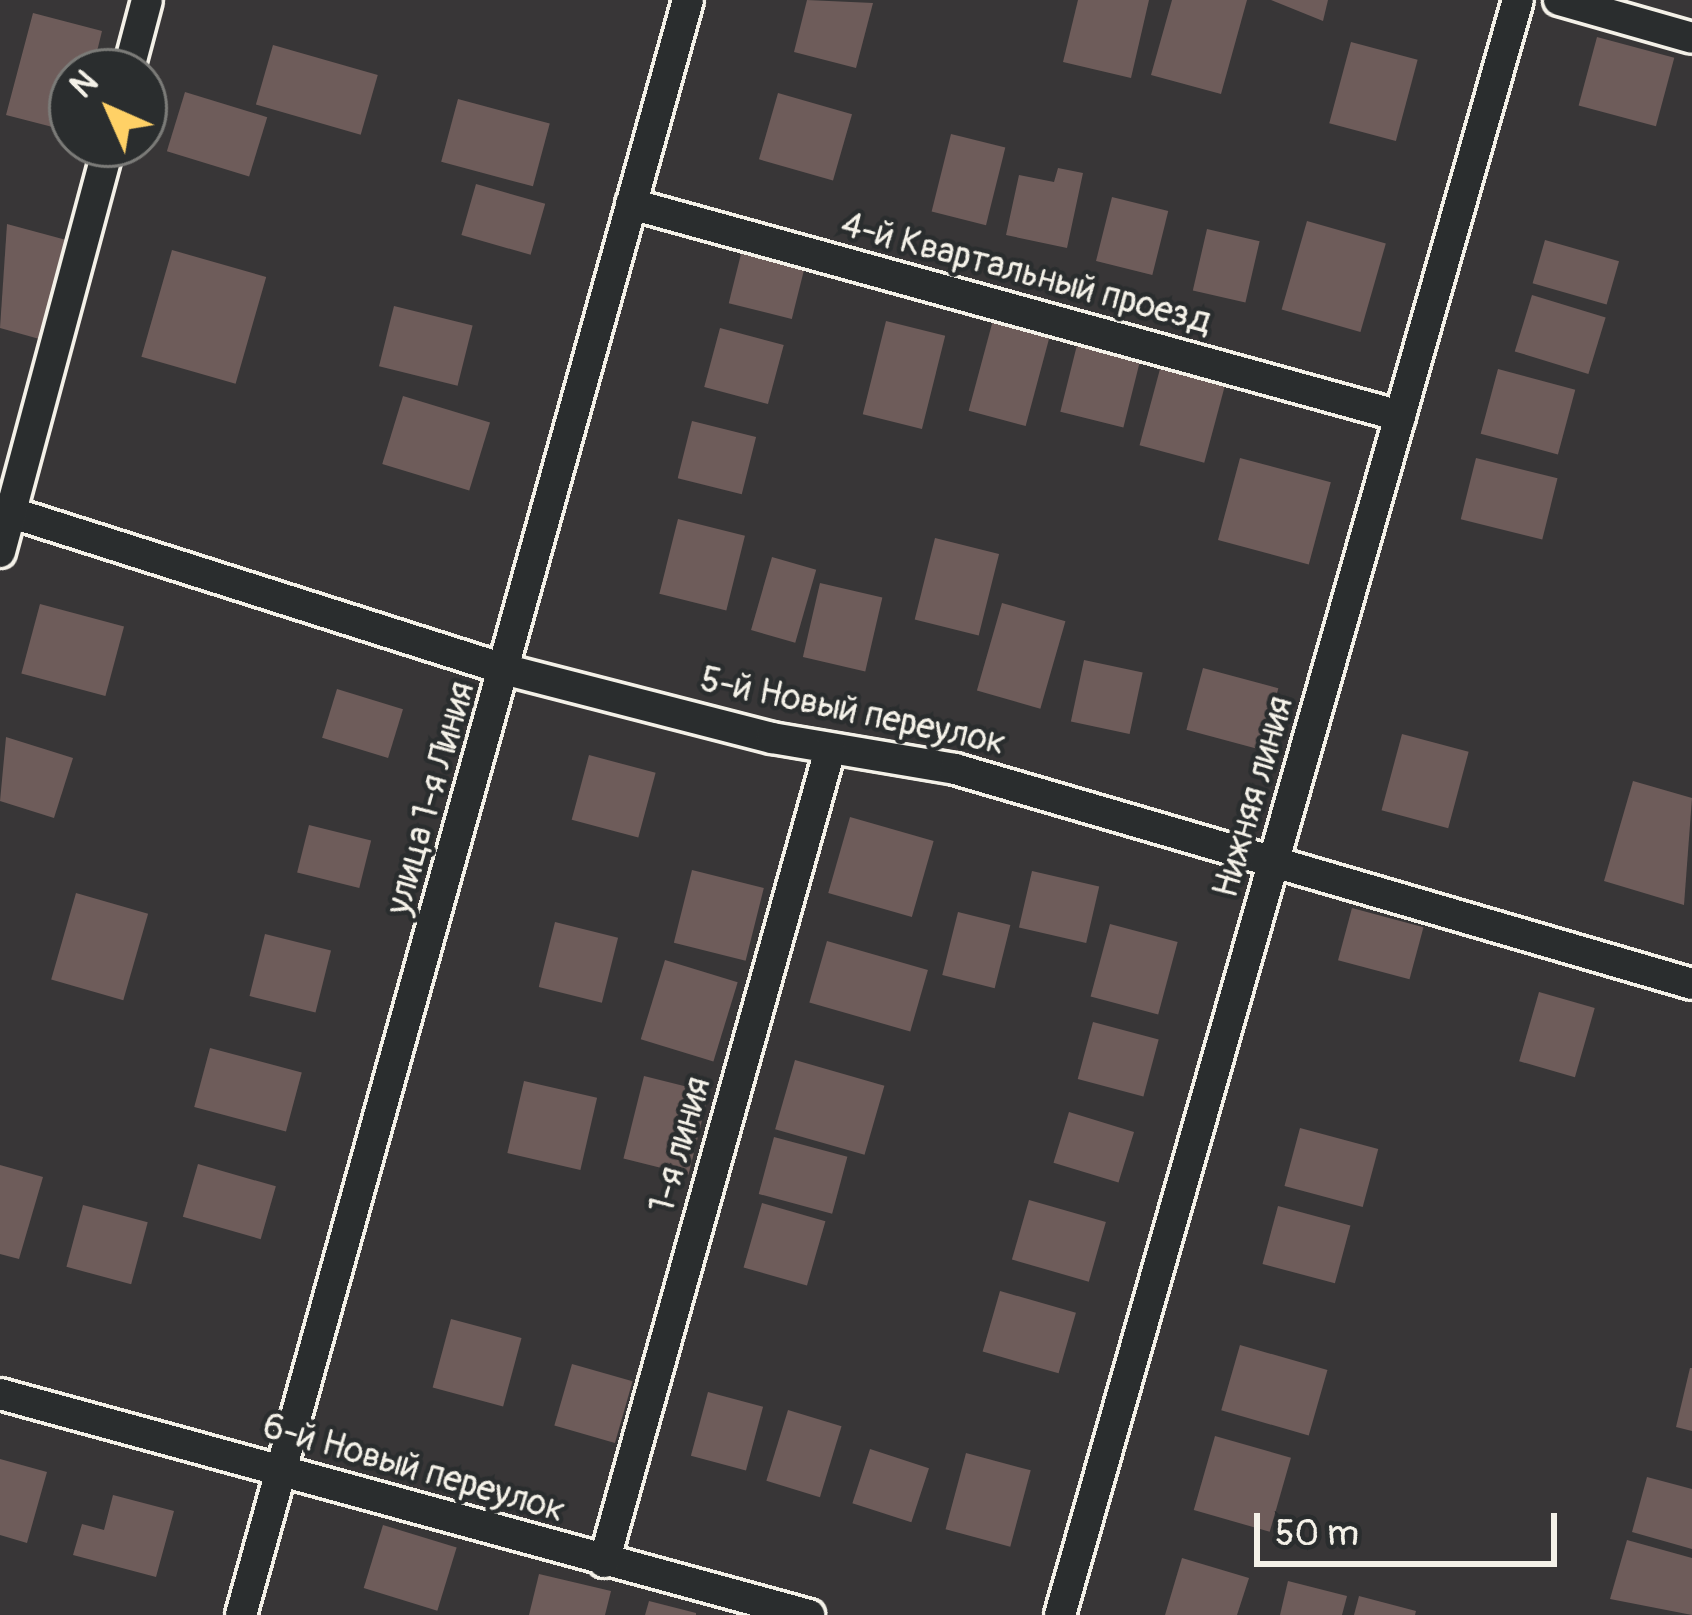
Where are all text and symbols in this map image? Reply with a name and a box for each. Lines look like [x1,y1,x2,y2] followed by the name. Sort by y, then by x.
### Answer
[48,48,168,168] north arrow
[62,62,107,107] text: N
[836,203,1216,343] street label: 4-й Квартальный проезд
[696,658,1010,764] street label: 5-й Новый переулок
[376,677,484,919] street label: улица 1-я Линия
[1204,691,1302,903] street label: Нижняя линия
[640,1072,720,1218] street label: 1-я линия
[258,1404,570,1532] street label: 6-й Новый переулок
[1260,1489,1563,1563] scale bar
[1275,1511,1359,1556] text: 50 m

